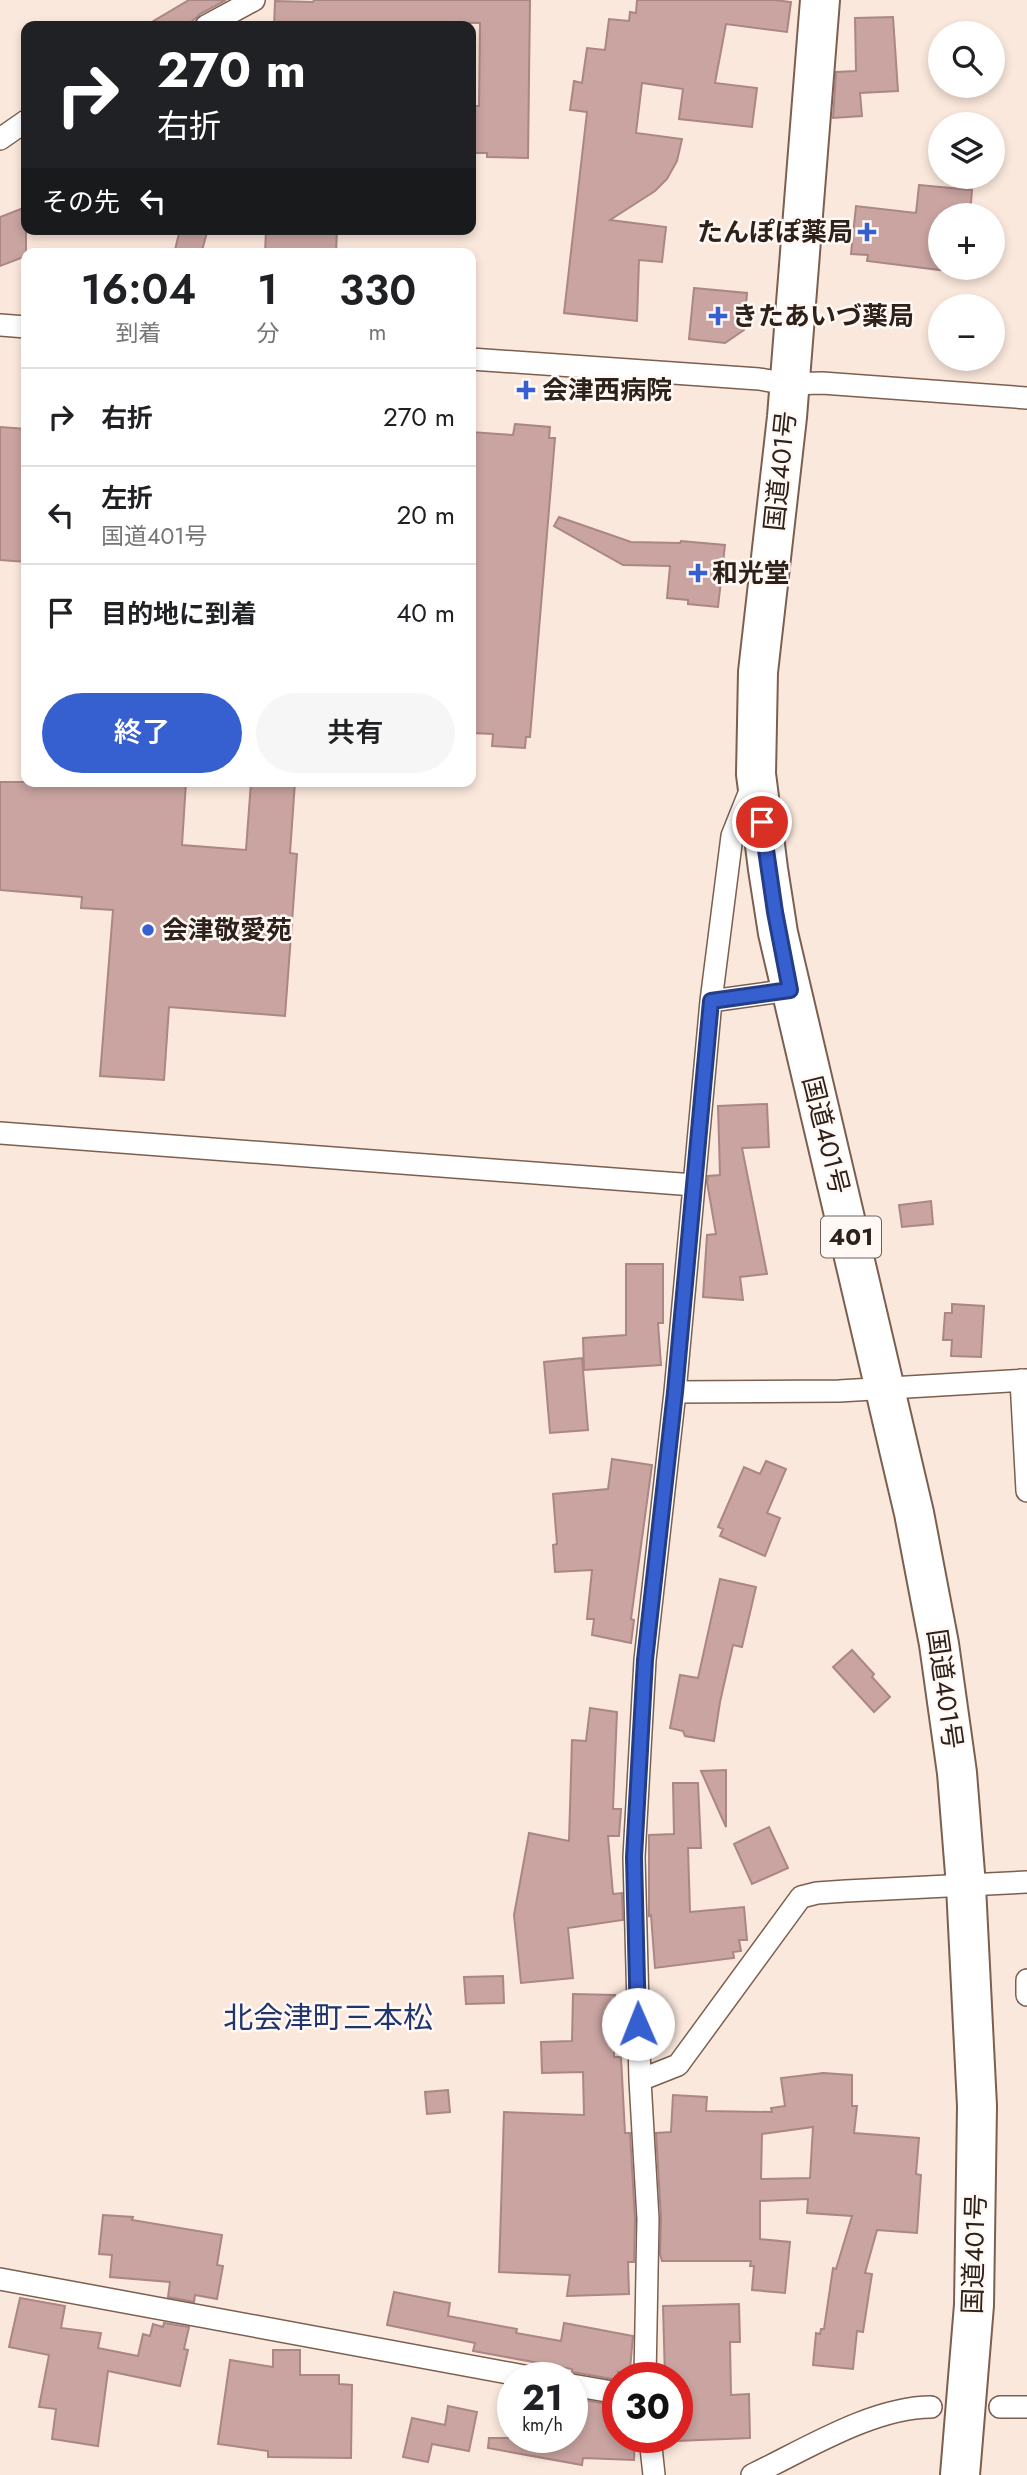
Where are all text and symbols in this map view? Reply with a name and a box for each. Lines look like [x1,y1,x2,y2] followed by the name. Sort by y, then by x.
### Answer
[928,21,1005,371] map controls
[928,21,1005,98] button: search
[157,35,306,105] text: 270 m
[42,49,133,140] icon: right
[157,103,221,149] text: 右折
[928,112,1005,189] button: layers
[134,182,172,220] icon: left
[42,183,120,221] text: その先
[928,203,1005,280] button: +
[697,213,853,251] place label: たんぽぽ薬局
[859,224,875,240] marker: たんぽぽ薬局
[81,259,196,320] text: 16:04
[257,259,278,320] text: 1
[339,260,416,321] text: 330
[928,294,1005,371] button: −
[732,297,914,335] place label: きたあいづ薬局
[710,308,726,324] marker: きたあいづ薬局
[369,315,387,349] text: m
[116,316,162,350] text: 到着
[256,316,279,350] text: 分
[542,371,672,409] place label: 会津西病院
[516,380,536,400] marker: 会津西病院
[42,398,80,436] icon: right
[383,398,455,436] text: 270 m
[101,399,153,437] text: 右折
[755,409,805,533] street label: 国道401号
[101,479,153,517] text: 左折
[42,496,80,534] icon: left
[397,496,455,534] text: 20 m
[101,519,208,553] text: 国道401号
[712,554,790,592] place label: 和光堂
[690,565,706,581] marker: 和光堂
[42,594,80,632] icon: arrive
[396,594,455,632] text: 40 m
[101,595,257,633] text: 目的地に到着
[42,693,242,773] button: 終了
[256,693,455,773] button: 共有
[732,792,792,852] pin
[743,803,781,841] icon: arrive
[162,911,292,949] place label: 会津敬愛苑
[140,922,156,938] marker: 会津敬愛苑
[793,1072,859,1198] street label: 国道401号
[821,1217,881,1258] road number: 401
[918,1627,972,1751] street label: 国道401号
[601,1987,675,2061] position arrow
[223,1996,433,2039] district label: 北会津町三本松
[953,2193,995,2315] street label: 国道401号
[602,2362,693,2453] speed limit sign: 30
[522,2373,563,2423] text: 21
[522,2412,563,2438] text: km/h

